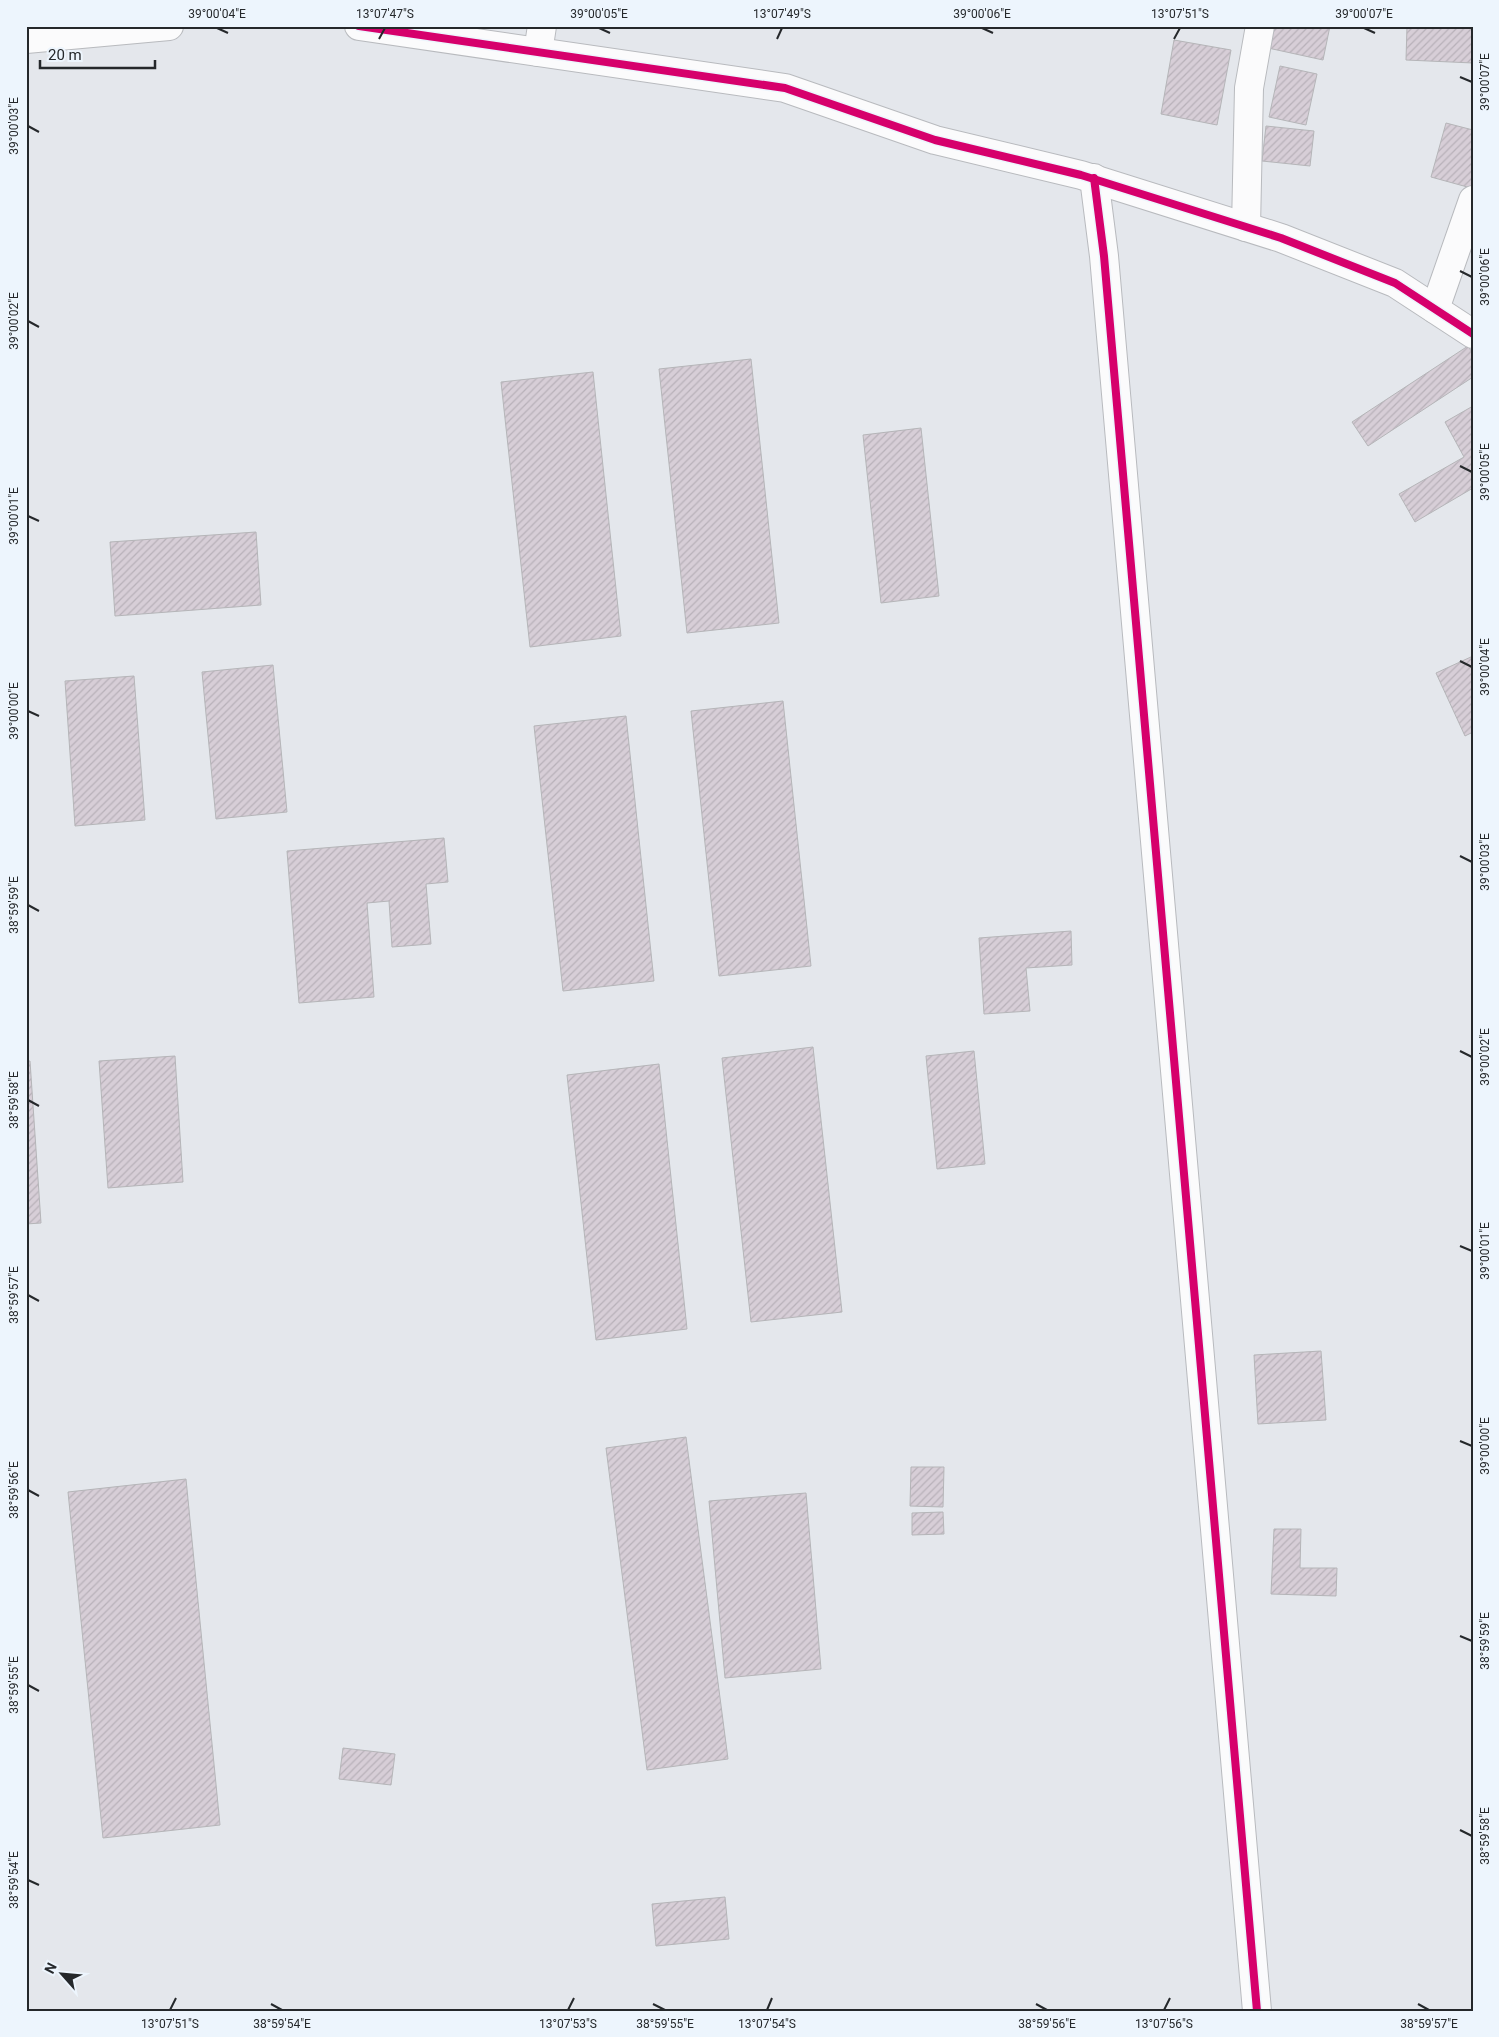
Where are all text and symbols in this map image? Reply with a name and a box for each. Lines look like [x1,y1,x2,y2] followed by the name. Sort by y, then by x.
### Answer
[188,7,246,21] text: 39°00'04"E
[356,7,414,21] text: 13°07'47"S
[570,7,628,21] text: 39°00'05"E
[753,7,811,21] text: 13°07'49"S
[953,7,1011,21] text: 39°00'06"E
[1151,7,1209,21] text: 13°07'51"S
[1335,7,1393,21] text: 39°00'07"E
[40,38,155,70] scale bar
[48,46,82,64] text: 20 m
[1478,53,1492,111] text: 39°00'07"E
[7,97,21,155] text: 39°00'03"E
[1478,248,1492,306] text: 39°00'06"E
[7,292,21,350] text: 39°00'02"E
[1478,443,1492,501] text: 39°00'05"E
[7,487,21,545] text: 39°00'01"E
[1478,638,1492,696] text: 39°00'04"E
[7,682,21,740] text: 39°00'00"E
[1478,833,1492,891] text: 39°00'03"E
[7,876,21,934] text: 38°59'59"E
[1478,1028,1492,1086] text: 39°00'02"E
[7,1071,21,1129] text: 38°59'58"E
[1478,1222,1492,1280] text: 39°00'01"E
[7,1266,21,1324] text: 38°59'57"E
[1478,1417,1492,1475] text: 39°00'00"E
[7,1461,21,1519] text: 38°59'56"E
[1478,1612,1492,1670] text: 38°59'59"E
[7,1656,21,1714] text: 38°59'55"E
[1478,1807,1492,1865] text: 38°59'58"E
[7,1851,21,1909] text: 38°59'54"E
[38,1950,88,2000] north arrow
[41,1960,60,1976] text: N
[141,2017,199,2031] text: 13°07'51"S
[253,2017,311,2031] text: 38°59'54"E
[539,2017,597,2031] text: 13°07'53"S
[636,2017,694,2031] text: 38°59'55"E
[738,2017,796,2031] text: 13°07'54"S
[1018,2017,1076,2031] text: 38°59'56"E
[1135,2017,1193,2031] text: 13°07'56"S
[1400,2017,1458,2031] text: 38°59'57"E

